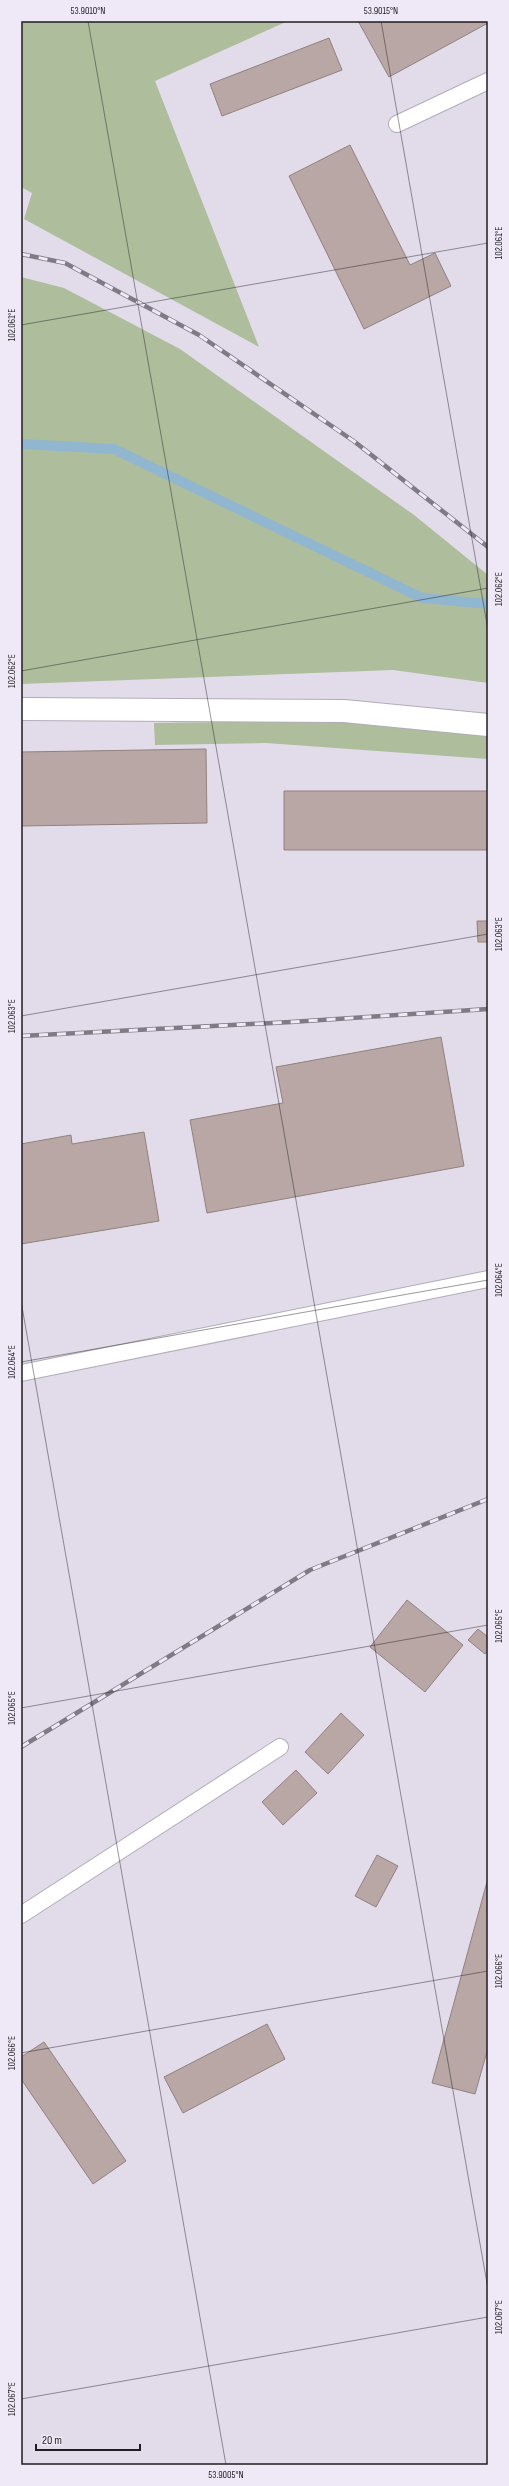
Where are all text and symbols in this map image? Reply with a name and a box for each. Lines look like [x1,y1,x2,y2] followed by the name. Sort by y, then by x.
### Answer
[71,5,105,17] text: 53.9010°N
[364,5,398,17] text: 53.9015°N
[493,227,505,259] text: 102.061°E
[6,309,18,341] text: 102.061°E
[493,572,505,606] text: 102.062°E
[6,654,18,688] text: 102.062°E
[493,917,505,951] text: 102.063°E
[6,999,18,1033] text: 102.063°E
[493,1263,505,1297] text: 102.064°E
[6,1345,18,1379] text: 102.064°E
[493,1609,505,1643] text: 102.065°E
[6,1691,18,1725] text: 102.065°E
[493,1954,505,1988] text: 102.066°E
[6,2036,18,2070] text: 102.066°E
[493,2300,505,2334] text: 102.067°E
[6,2382,18,2416] text: 102.067°E
[36,2426,140,2452] scale bar
[42,2433,62,2448] text: 20 m
[208,2469,244,2481] text: 53.9005°N

